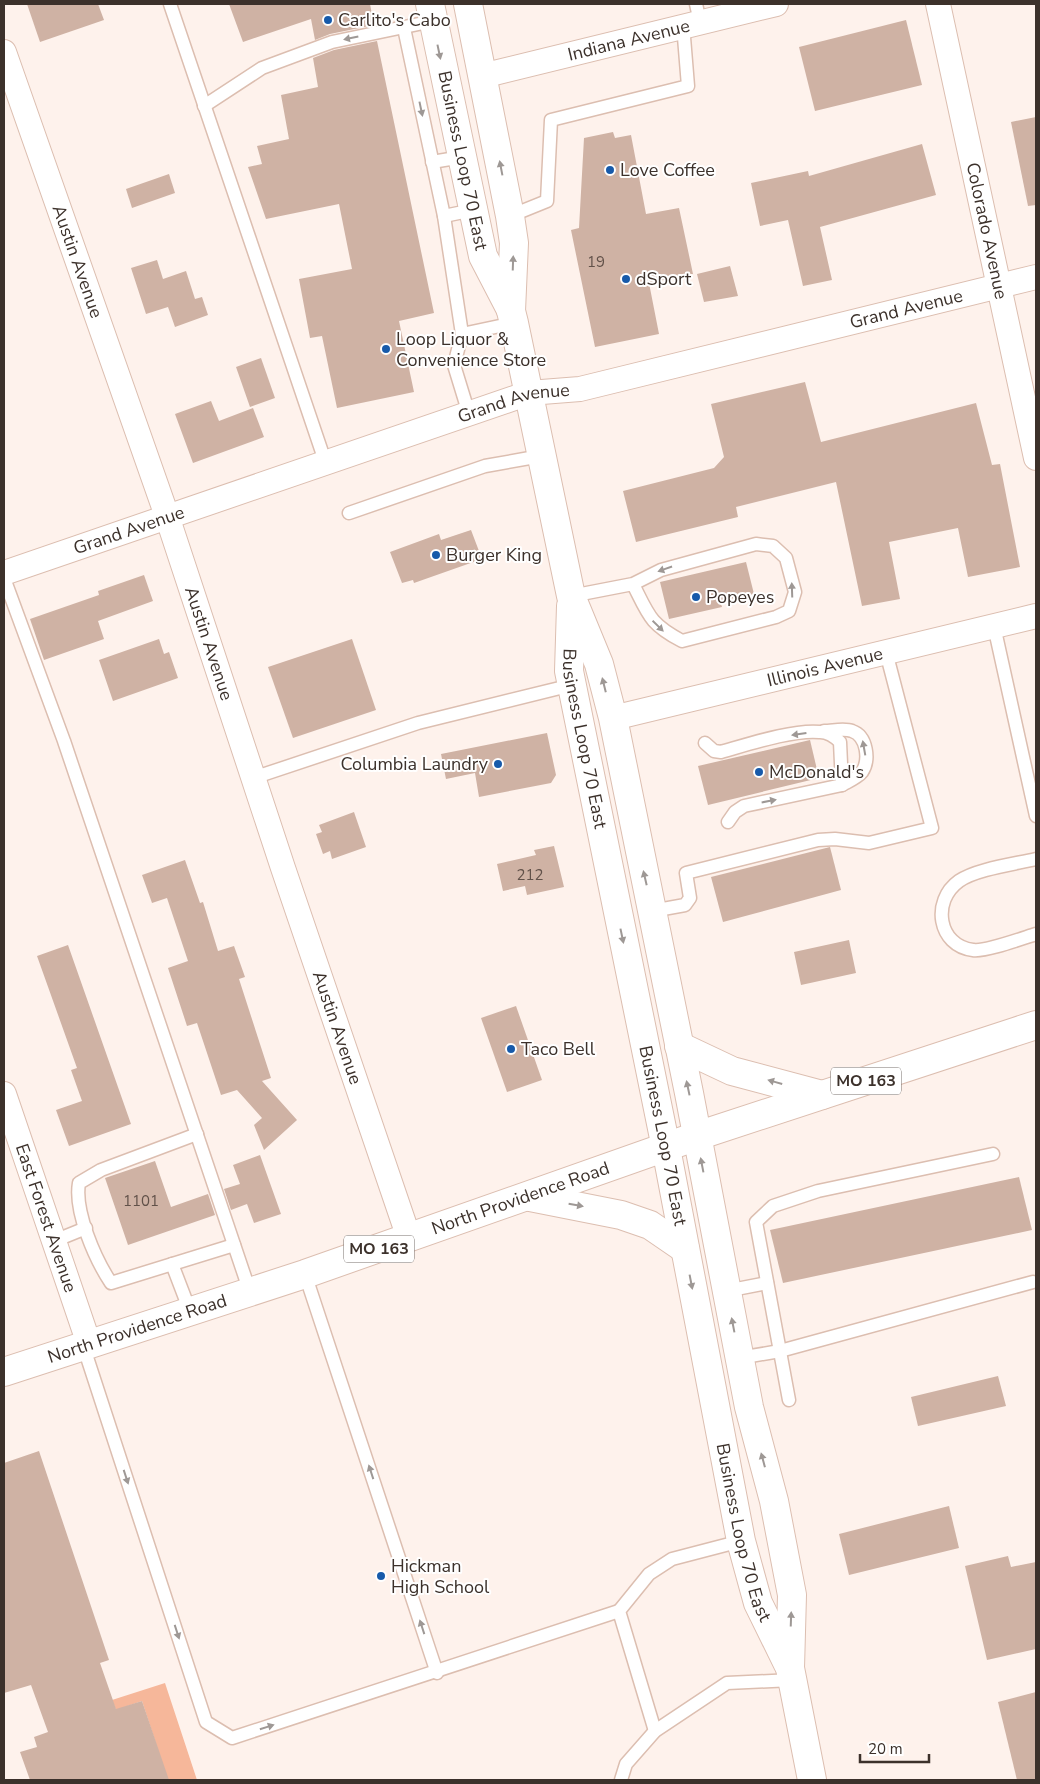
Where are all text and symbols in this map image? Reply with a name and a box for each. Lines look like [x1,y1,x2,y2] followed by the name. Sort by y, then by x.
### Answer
[338,8,451,32] place label: Carlito's Cabo
[322,14,334,26] marker: Carlito's Cabo
[565,14,692,67] street label: Indiana Avenue
[343,35,359,43] one-way arrow
[435,44,443,59] one-way arrow
[432,69,494,253] street label: Business Loop 70 East
[417,102,425,117] one-way arrow
[620,158,715,182] place label: Love Coffee
[496,160,504,176] one-way arrow
[961,160,1013,301] street label: Colorado Avenue
[604,164,616,176] marker: Love Coffee
[47,202,109,321] street label: Austin Avenue
[587,252,605,272] house number: 19
[509,255,517,271] one-way arrow
[636,267,692,291] place label: dSport
[620,273,632,285] marker: dSport
[847,283,965,334] street label: Grand Avenue
[396,327,546,372] place label: Loop Liquor & Convenience Store
[380,343,392,355] marker: Loop Liquor & Convenience Store
[454,378,571,429] street label: Grand Avenue
[70,500,187,560] street label: Grand Avenue
[446,543,542,567] place label: Burger King
[430,549,442,561] marker: Burger King
[658,566,673,574] one-way arrow
[788,582,796,598] one-way arrow
[179,583,239,703] street label: Austin Avenue
[706,585,774,609] place label: Popeyes
[690,591,702,603] marker: Popeyes
[652,620,664,632] one-way arrow
[765,641,885,692] street label: Illinois Avenue
[557,648,613,831] street label: Business Loop 70 East
[600,677,608,692] one-way arrow
[790,730,806,738] one-way arrow
[860,740,868,756] one-way arrow
[340,752,489,776] place label: Columbia Laundry
[492,758,504,770] marker: Columbia Laundry
[769,760,864,784] place label: McDonald's
[753,766,765,778] marker: McDonald's
[761,797,777,805] one-way arrow
[516,865,544,885] house number: 212
[641,870,649,885] one-way arrow
[618,928,626,944] one-way arrow
[307,968,368,1088] street label: Austin Avenue
[521,1037,596,1061] place label: Taco Bell
[505,1043,517,1055] marker: Taco Bell
[633,1043,693,1228] street label: Business Loop 70 East
[831,1068,901,1094] road number: MO 163
[767,1078,782,1086] one-way arrow
[684,1081,692,1096] one-way arrow
[10,1140,83,1296] street label: East Forest Avenue
[428,1156,613,1241] street label: North Providence Road
[698,1158,706,1173] one-way arrow
[123,1191,159,1211] house number: 1101
[568,1202,584,1210] one-way arrow
[344,1236,414,1262] road number: MO 163
[687,1274,695,1289] one-way arrow
[45,1288,230,1369] street label: North Providence Road
[729,1317,737,1333] one-way arrow
[711,1441,778,1626] street label: Business Loop 70 East
[759,1452,767,1467] one-way arrow
[366,1465,374,1480] one-way arrow
[123,1470,131,1485] one-way arrow
[391,1554,490,1599] place label: Hickman High School
[375,1570,387,1582] marker: Hickman High School
[787,1611,795,1627] one-way arrow
[417,1619,425,1634] one-way arrow
[173,1625,181,1640] one-way arrow
[260,1722,275,1730] one-way arrow
[860,1732,929,1764] scale bar
[868,1739,903,1759] text: 20 m

